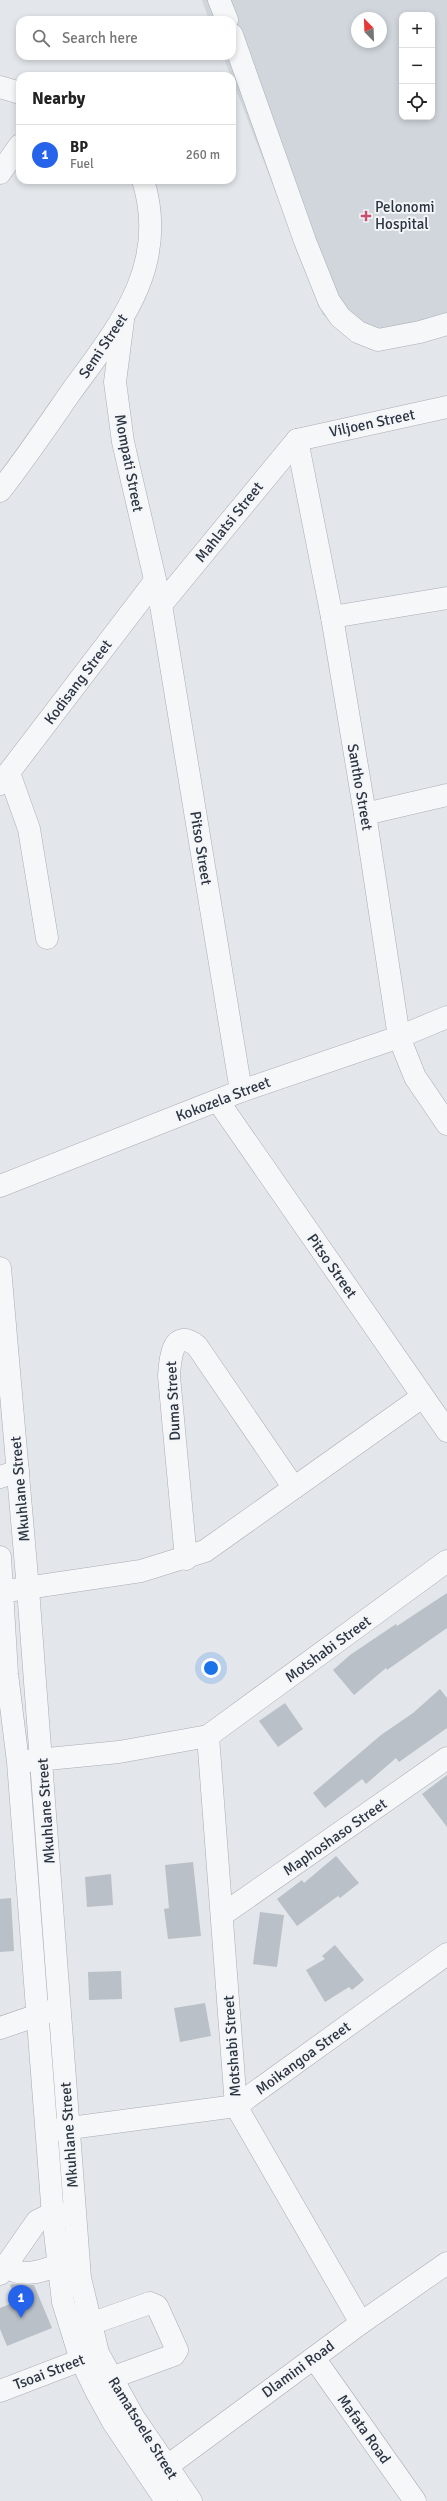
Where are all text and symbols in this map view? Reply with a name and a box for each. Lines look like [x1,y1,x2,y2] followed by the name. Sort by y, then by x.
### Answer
[351,12,387,48] north arrow
[399,12,435,120] map controls
[399,12,435,48] button: +
[16,16,236,60] search box
[30,27,52,49] icon: search
[62,29,138,47] text: Search here
[399,48,435,84] button: −
[399,84,435,120] button: locate
[32,88,85,109] text: Nearby
[70,138,88,156] text: BP
[41,147,49,163] text: 1
[186,147,220,163] text: 260 m
[70,156,94,172] text: Fuel
[375,198,435,233] place label: Pelonomi Hospital
[360,210,372,222] marker: Pelonomi Hospital
[75,310,131,382] street label: Semi Street
[328,405,416,441] street label: Viljoen Street
[111,413,147,513] street label: Mompati Street
[191,478,267,566] street label: Mahlatsi Street
[40,636,116,728] street label: Kodisang Street
[344,742,376,832] street label: Santho Street
[186,810,216,886] street label: Pitso Street
[173,1073,273,1125] street label: Kokozela Street
[303,1230,361,1302] street label: Pitso Street
[162,1361,184,1441] street label: Duma Street
[6,1435,34,1543] street label: Mkuhlane Street
[282,1612,374,1686] street label: Motshabi Street
[201,1658,221,1678] your location
[33,1758,59,1864] street label: Mkuhlane Street
[280,1794,390,1880] street label: Maphoshaso Street
[219,1995,245,2097] street label: Motshabi Street
[252,2018,354,2098] street label: Moikangoa Street
[56,2082,82,2188] street label: Mkuhlane Street
[8,2285,34,2318] pin: 1
[258,2337,338,2401] street label: Dlamini Road
[11,2350,87,2394] street label: Tsoai Street
[104,2374,182,2482] street label: Ramatsoele Street
[334,2391,394,2467] street label: Mafata Road

